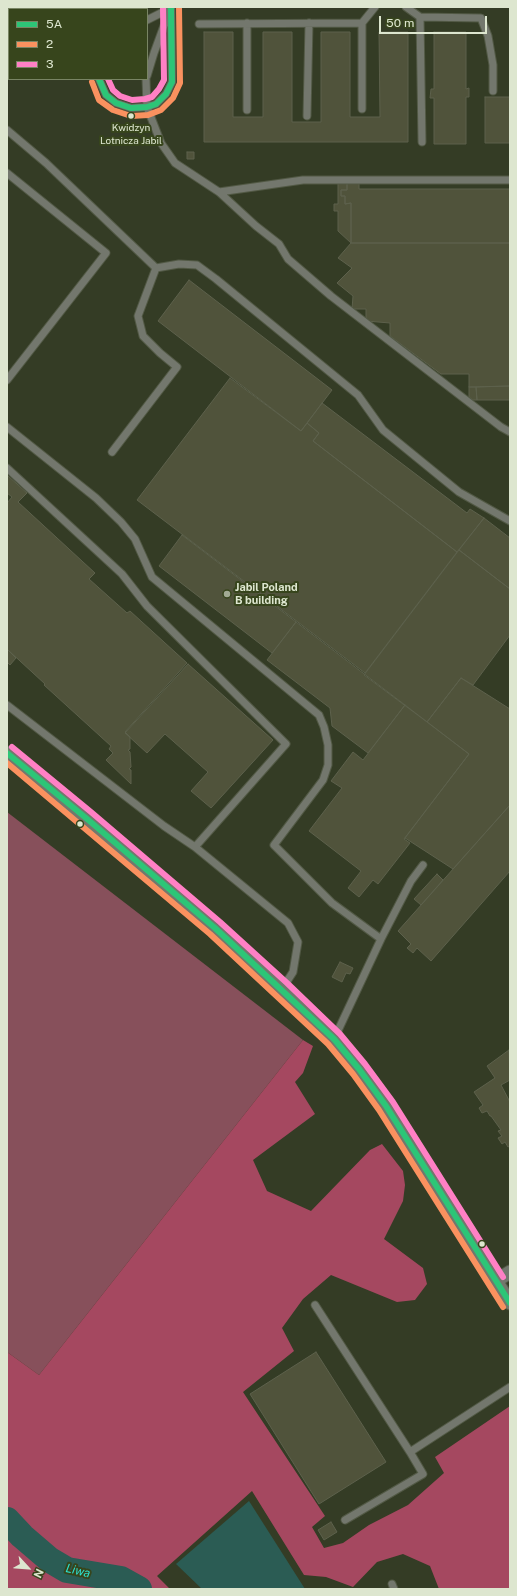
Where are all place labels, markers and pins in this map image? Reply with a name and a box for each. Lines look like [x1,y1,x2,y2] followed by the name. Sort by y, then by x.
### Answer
[126,111,136,121] marker: Kwidzyn Lotnicza Jabil
[100,122,162,146] place label: Kwidzyn Lotnicza Jabil
[235,581,298,607] place label: Jabil Poland B building
[222,589,232,599] marker: Jabil Poland B building
[75,819,85,829] unlabelled marker
[477,1239,487,1249] unlabelled marker

